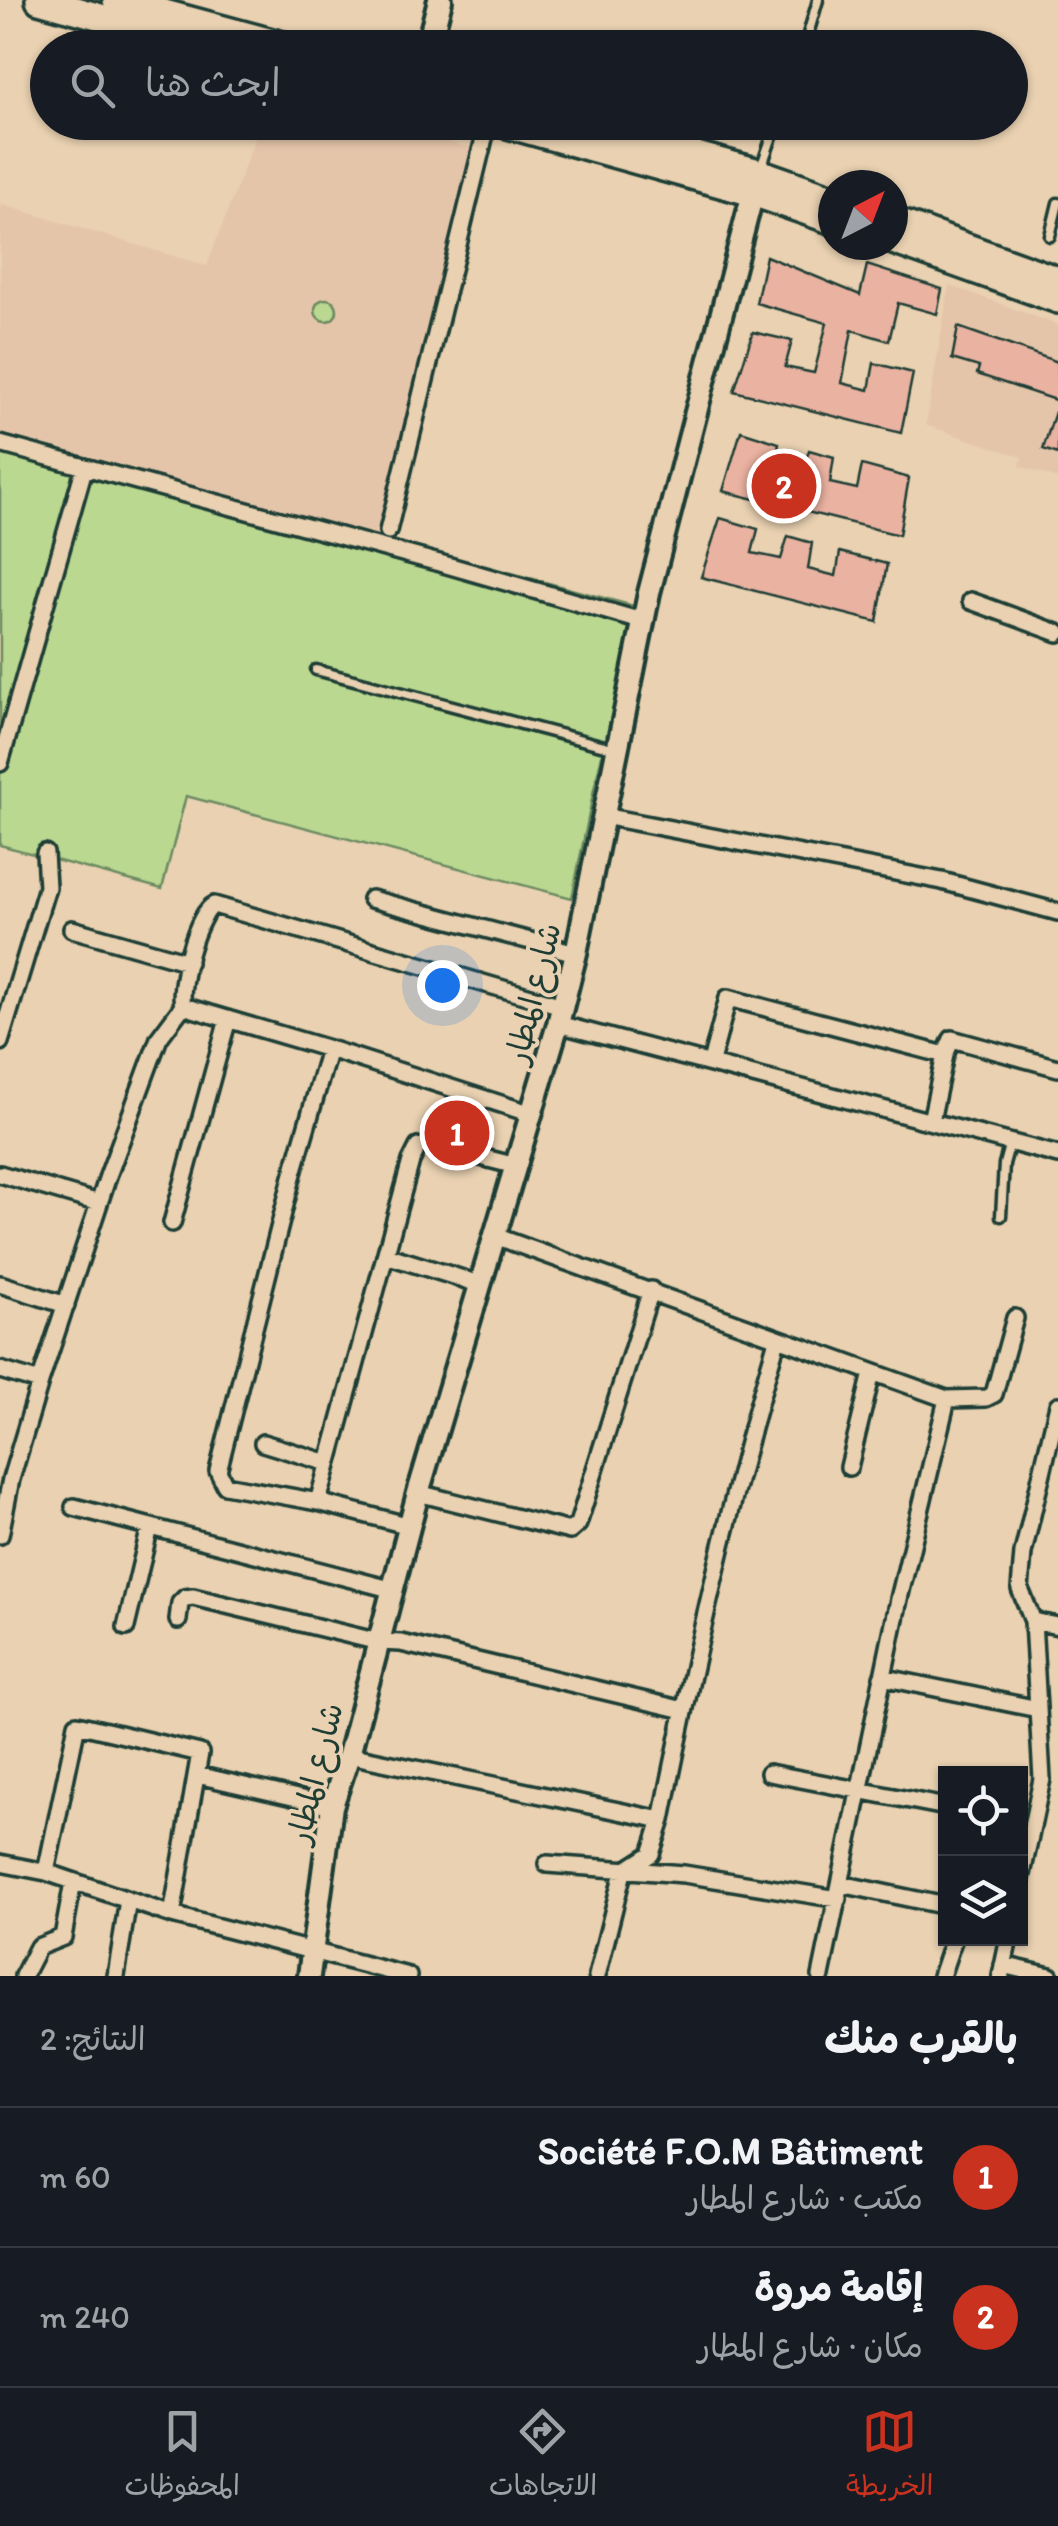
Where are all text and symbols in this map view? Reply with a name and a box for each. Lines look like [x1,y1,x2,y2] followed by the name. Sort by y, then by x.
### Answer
[30,30,1028,140] search box
[65,58,120,113] icon: search
[145,60,281,106] text: ابحث هنا
[818,170,908,260] north arrow
[752,448,816,524] pin: 2
[496,919,573,1071] street label: شارع المطار
[417,960,468,1011] your location
[424,1096,490,1170] pin: 1
[278,1699,355,1851] street label: شارع المطار
[938,1766,1028,1946] map controls
[938,1766,1028,1856] button: locate
[938,1856,1028,1946] button: layers
[824,2013,1018,2064] text: بالقرب منك
[40,2020,146,2058] text: النتائج: 2
[538,2128,923,2174] text: Société F.O.M Bâtiment
[40,2158,111,2196] text: 60 m
[978,2158,993,2196] text: 1
[687,2179,923,2217] text: مكتب · شارع المطار
[754,2265,923,2311] text: إقامة مروة
[40,2298,130,2336] text: 240 m
[977,2298,994,2336] text: 2
[698,2327,923,2365] text: مكان · شارع المطار
[125,2404,240,2510] tab: المحفوظات
[489,2404,597,2510] tab: الاتجاهات
[846,2404,933,2510] tab: الخريطة

